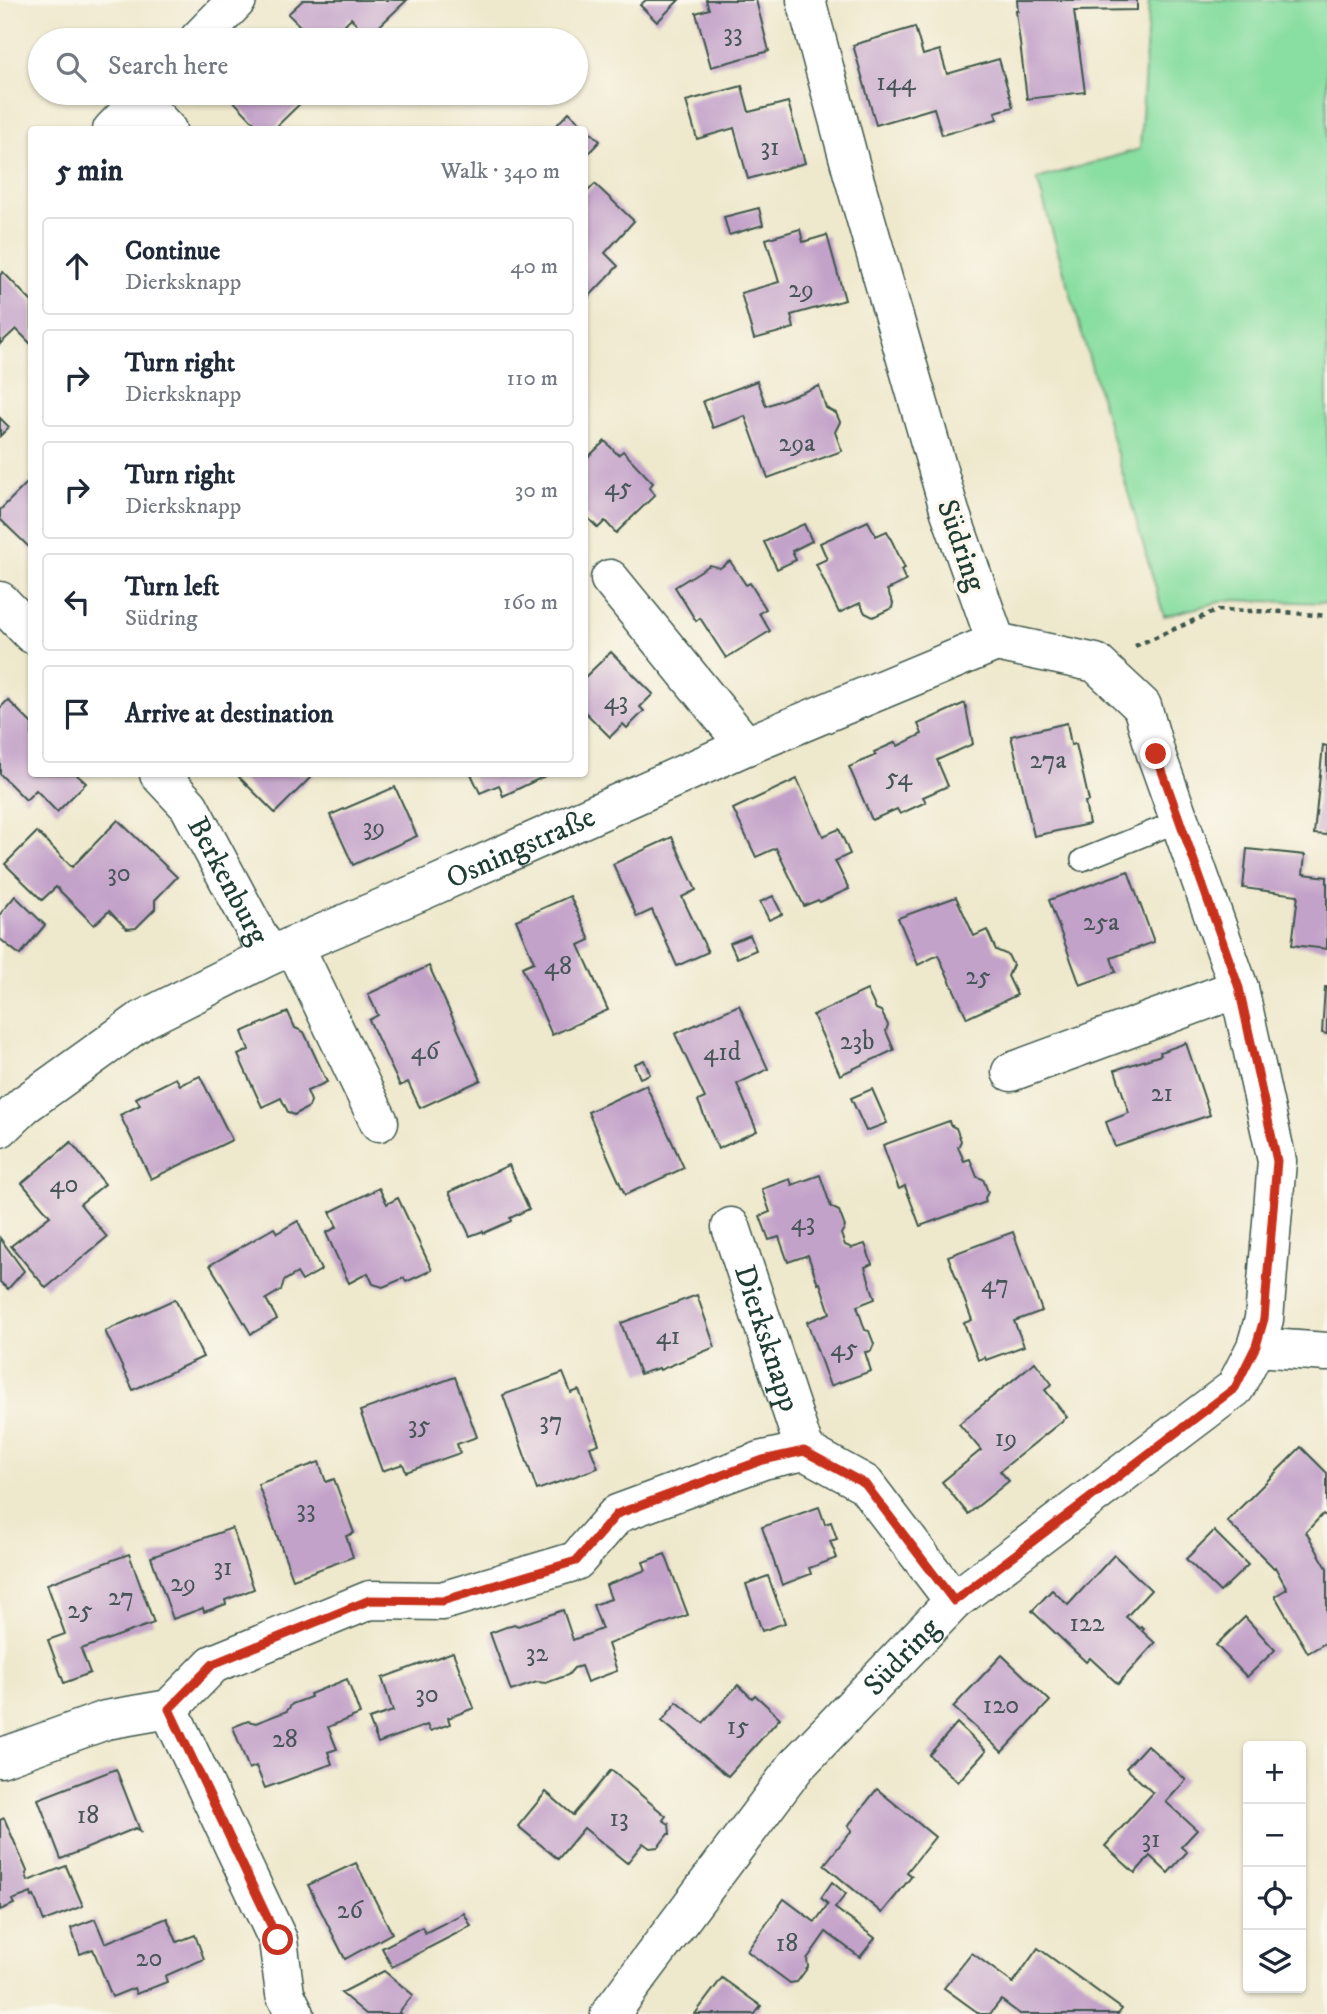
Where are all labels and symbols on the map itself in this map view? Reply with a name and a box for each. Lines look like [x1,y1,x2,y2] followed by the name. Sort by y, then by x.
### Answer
[723,17,743,50] house number: 33
[876,66,917,99] house number: 144
[760,131,780,164] house number: 31
[788,273,814,306] house number: 29
[779,427,815,460] house number: 29a
[604,471,632,504] house number: 45
[928,495,994,596] street label: Südring
[604,685,628,718] house number: 43
[1140,738,1171,769] route end
[1030,744,1066,777] house number: 27a
[886,761,913,794] house number: 54
[441,799,601,898] street label: Osningstraße
[178,811,277,952] street label: Berkenburg
[363,811,385,844] house number: 39
[107,857,131,890] house number: 30
[1083,906,1119,939] house number: 25a
[544,950,572,983] house number: 48
[965,960,991,993] house number: 25
[840,1025,874,1058] house number: 23b
[411,1035,441,1068] house number: 46
[703,1036,741,1069] house number: 41d
[1151,1077,1173,1110] house number: 21
[50,1168,78,1201] house number: 40
[791,1206,815,1239] house number: 43
[725,1261,808,1416] street label: Dierksknapp
[981,1268,1009,1301] house number: 47
[656,1320,680,1353] house number: 41
[830,1332,858,1365] house number: 45
[539,1405,563,1438] house number: 37
[408,1409,430,1442] house number: 35
[995,1422,1017,1455] house number: 19
[296,1493,316,1526] house number: 33
[213,1551,233,1584] house number: 31
[170,1567,196,1600] house number: 29
[108,1581,134,1614] house number: 27
[67,1594,93,1627] house number: 25
[1069,1607,1105,1640] house number: 122
[856,1610,948,1704] street label: Südring
[526,1637,548,1670] house number: 32
[415,1678,439,1711] house number: 30
[983,1689,1019,1722] house number: 120
[727,1710,749,1743] house number: 15
[272,1723,298,1756] house number: 28
[77,1799,99,1832] house number: 18
[609,1802,629,1835] house number: 13
[1141,1823,1161,1856] house number: 31
[337,1894,365,1927] house number: 26
[262,1924,293,1955] route start
[776,1927,798,1960] house number: 18
[136,1942,162,1975] house number: 20

